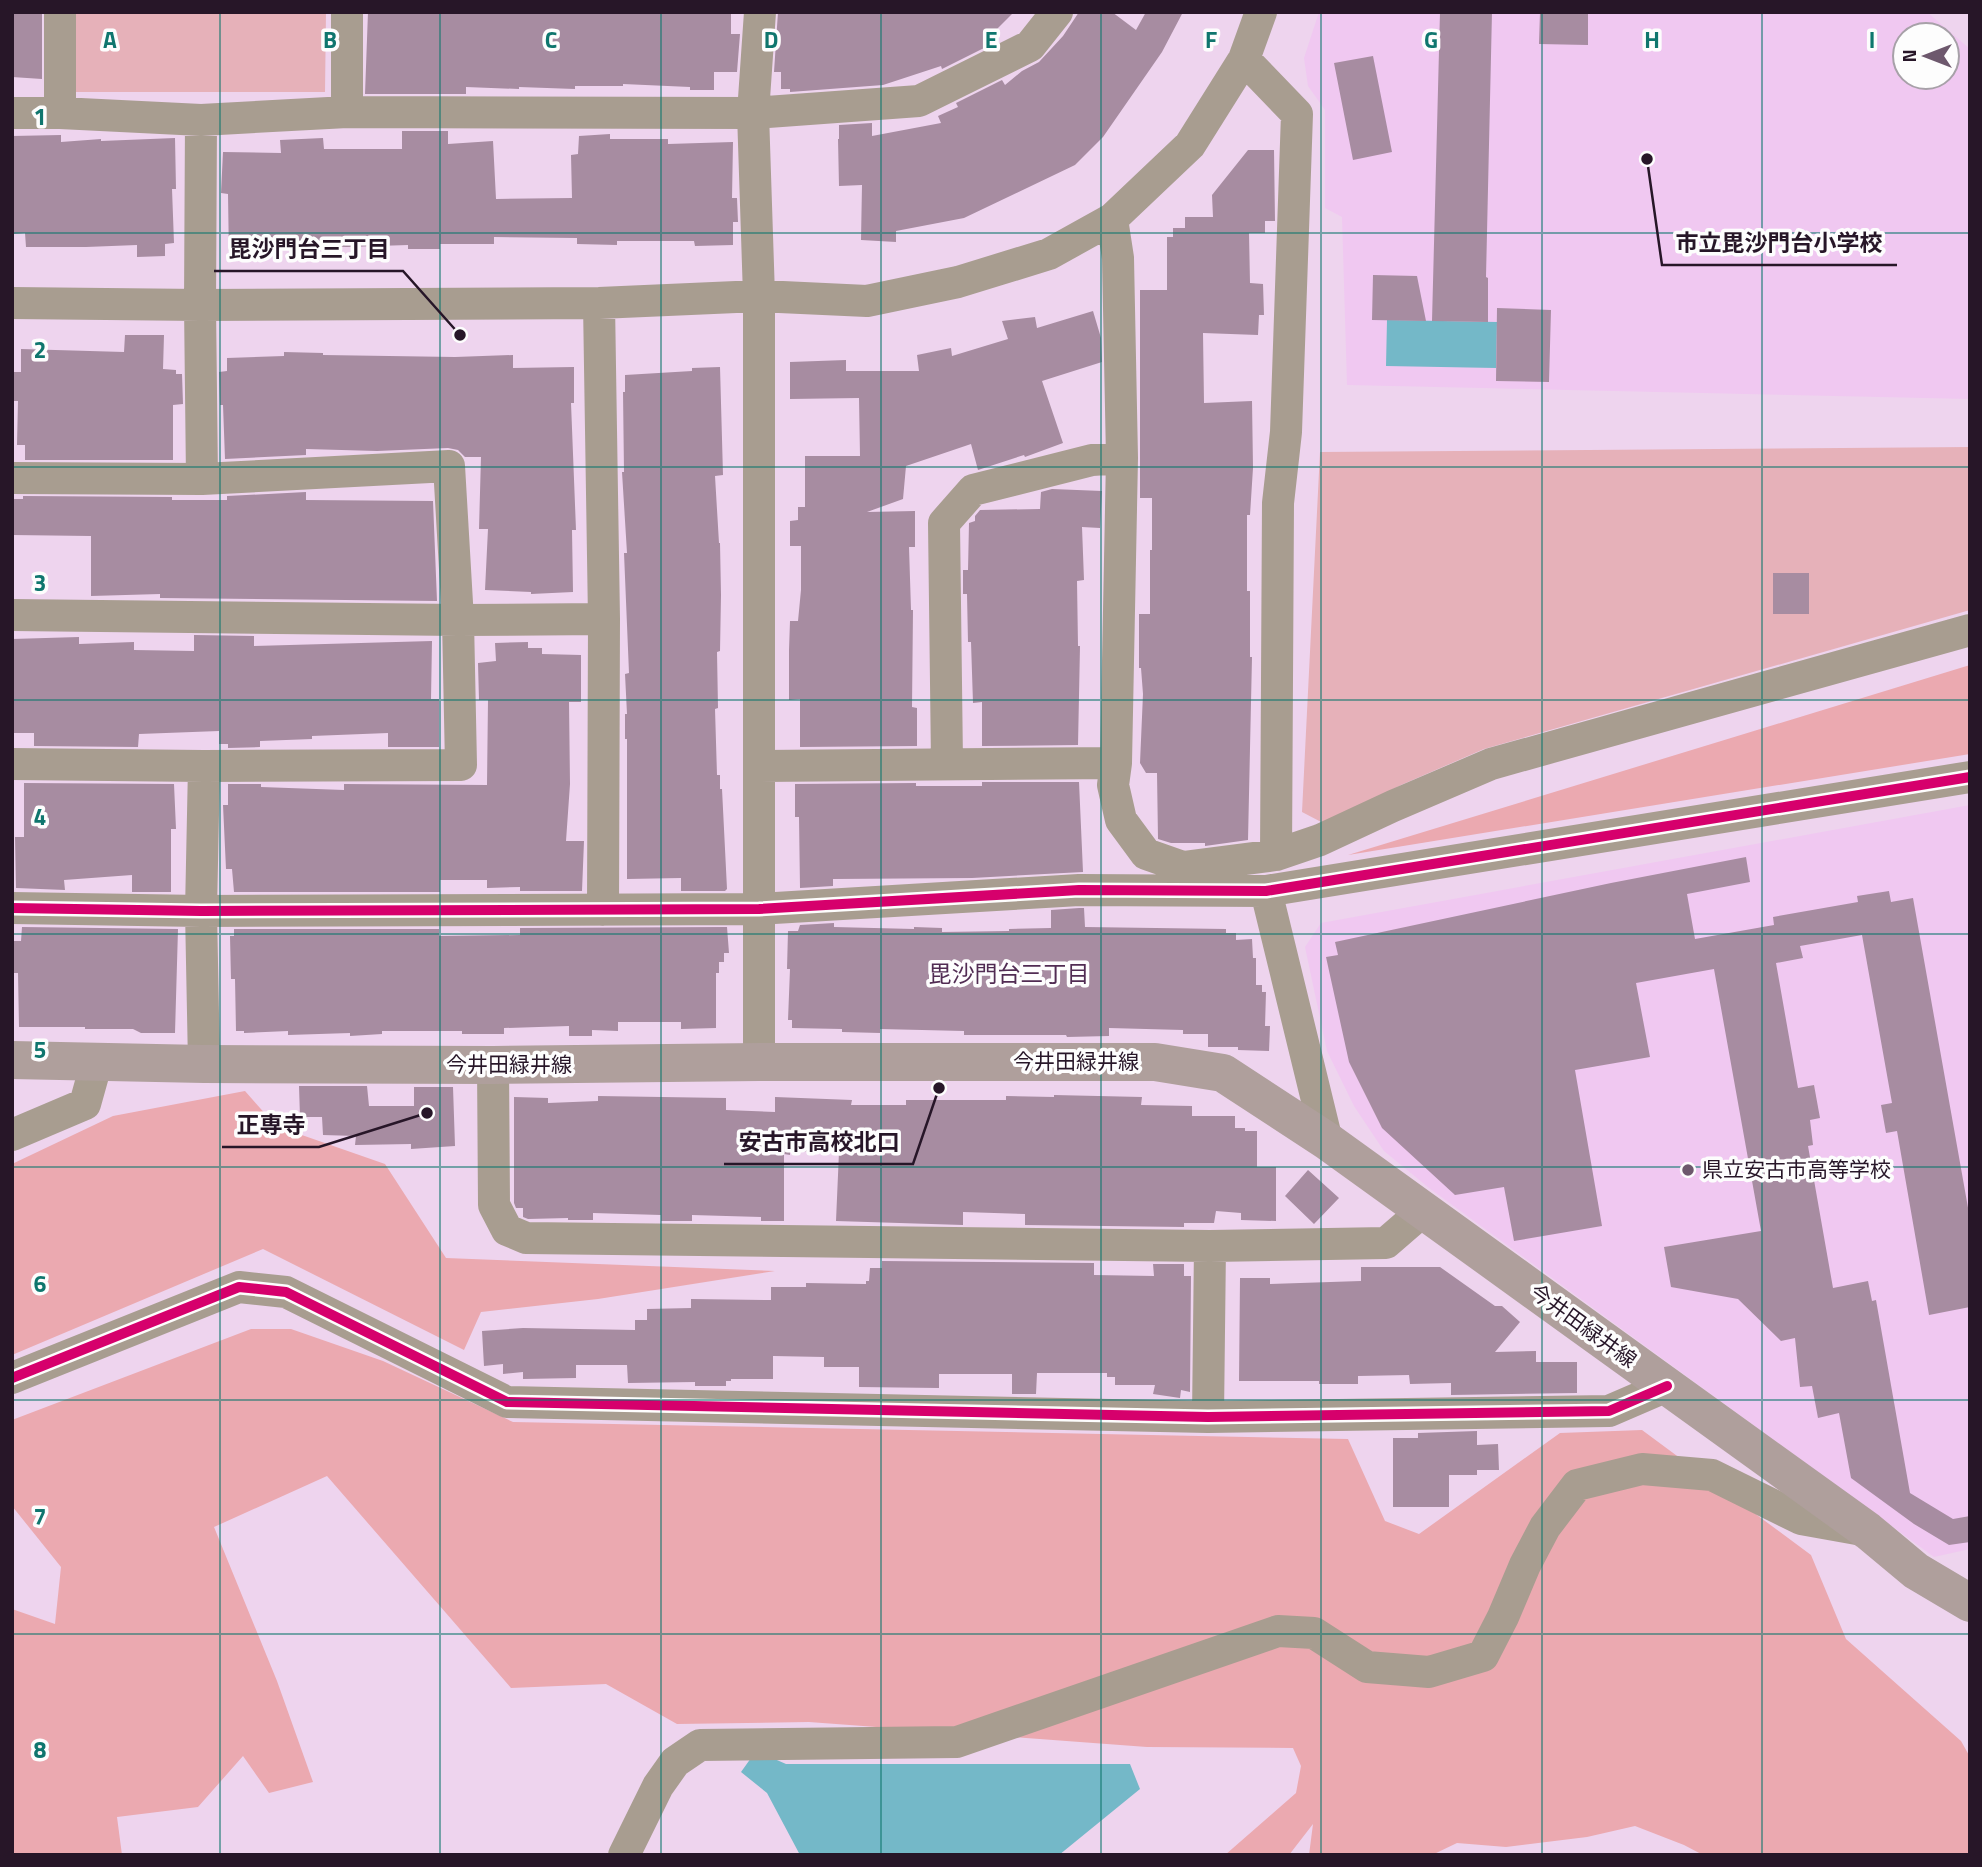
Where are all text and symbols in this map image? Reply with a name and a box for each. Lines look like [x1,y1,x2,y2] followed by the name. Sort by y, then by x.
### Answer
[1891,21,1961,91] north arrow
[103,22,117,57] text: A
[323,22,337,57] text: B
[545,22,557,57] text: C
[764,22,778,57] text: D
[985,22,997,57] text: E
[1205,22,1217,57] text: F
[1424,22,1438,57] text: G
[1644,22,1660,57] text: H
[1869,22,1875,57] text: I
[1894,49,1923,63] text: N
[34,99,46,134] text: 1
[1662,221,1897,265] callout: 市立毘沙門台小学校
[1676,225,1883,260] text: 市立毘沙門台小学校
[214,227,403,271] callout: 毘沙門台三丁目
[229,231,390,266] text: 毘沙門台三丁目
[34,332,46,367] text: 2
[34,565,46,600] text: 3
[34,799,46,834] text: 4
[929,956,1090,991] district label: 毘沙門台三丁目
[34,1032,46,1067] text: 5
[1013,1045,1139,1077] street label: 今井田緑井線
[446,1048,572,1080] street label: 今井田緑井線
[222,1103,319,1147] callout: 正専寺
[237,1107,306,1142] text: 正専寺
[724,1120,913,1164] callout: 安古市高校北口
[739,1124,900,1159] text: 安古市高校北口
[1702,1153,1891,1185] place label: 県立安古市高等学校
[1680,1162,1696,1178] marker: 県立安古市高等学校
[34,1266,47,1301] text: 6
[1523,1275,1644,1375] street label: 今井田緑井線
[34,1499,46,1534] text: 7
[34,1732,47,1767] text: 8

